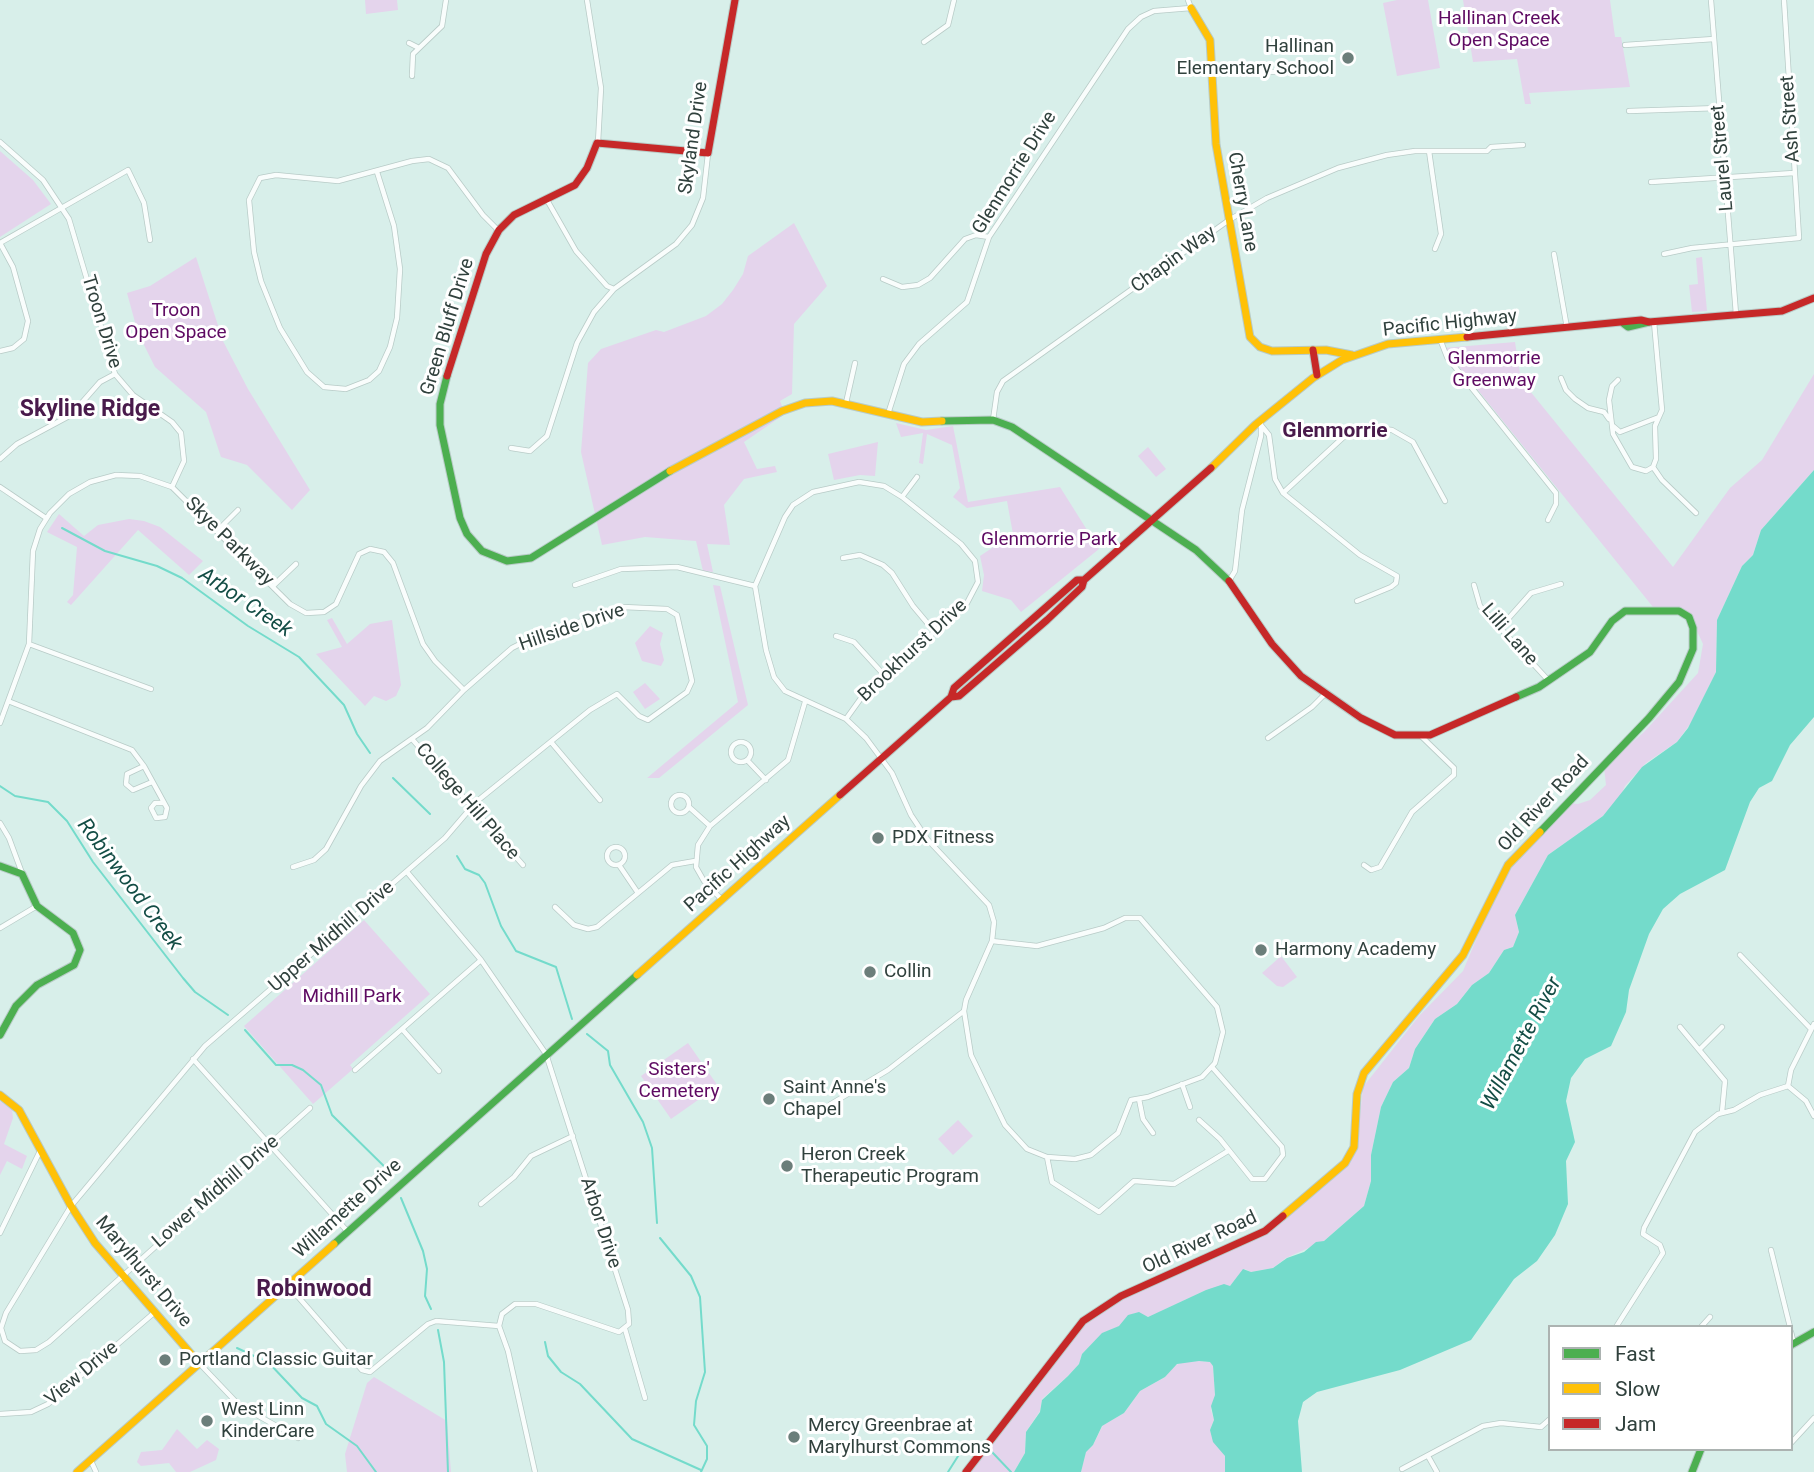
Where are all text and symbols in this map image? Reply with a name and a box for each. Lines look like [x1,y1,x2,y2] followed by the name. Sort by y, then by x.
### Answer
[1438,8,1560,52] park label: Hallinan Creek Open Space
[1176,36,1334,80] place label: Hallinan Elementary School
[1340,50,1356,66] marker: Hallinan Elementary School
[1777,75,1805,163] street label: Ash Street
[675,80,713,196] street label: Skyland Drive
[1707,104,1739,212] street label: Laurel Street
[968,107,1062,239] street label: Glenmorrie Drive
[1222,150,1262,254] street label: Cherry Lane
[1127,222,1221,298] street label: Chapin Way
[416,256,480,398] street label: Green Bluff Drive
[76,273,126,371] street label: Troon Drive
[125,300,227,344] park label: Troon Open Space
[1382,306,1518,342] street label: Pacific Highway
[1447,348,1541,392] park label: Glenmorrie Greenway
[20,396,160,424] district label: Skyline Ridge
[1282,419,1388,445] district label: Glenmorrie
[180,493,278,591] street label: Skye Parkway
[981,529,1117,551] park label: Glenmorrie Park
[194,563,296,643] water label: Arbor Creek
[854,595,972,707] street label: Brookhurst Drive
[516,599,628,657] street label: Hillside Drive
[1476,599,1542,671] street label: Lilli Lane
[410,739,524,865] street label: College Hill Place
[1494,751,1594,857] street label: Old River Road
[680,810,796,918] street label: Pacific Highway
[71,814,187,956] water label: Robinwood Creek
[892,827,994,849] place label: PDX Fitness
[870,830,886,846] marker: PDX Fitness
[265,876,399,998] street label: Upper Midhill Drive
[1275,939,1436,961] place label: Harmony Academy
[1253,942,1269,958] marker: Harmony Academy
[884,961,932,983] place label: Collin
[862,964,878,980] marker: Collin
[1476,973,1568,1115] water label: Willamette River
[302,986,402,1008] park label: Midhill Park
[638,1059,720,1103] park label: Sisters' Cemetery
[783,1077,886,1121] place label: Saint Anne's Chapel
[761,1091,777,1107] marker: Saint Anne's Chapel
[148,1131,284,1253] street label: Lower Midhill Drive
[801,1144,979,1188] place label: Heron Creek Therapeutic Program
[289,1154,407,1264] street label: Willamette Drive
[779,1158,795,1174] marker: Heron Creek Therapeutic Program
[575,1175,625,1271] street label: Arbor Drive
[1139,1207,1261,1279] street label: Old River Road
[90,1212,196,1332] street label: Marylhurst Drive
[256,1276,372,1304] district label: Robinwood
[1548,1325,1793,1451] legend
[41,1337,123,1411] street label: View Drive
[1615,1342,1655,1366] text: Fast
[179,1349,373,1371] place label: Portland Classic Guitar
[157,1352,173,1368] marker: Portland Classic Guitar
[1615,1377,1660,1401] text: Slow
[221,1399,314,1443] place label: West Linn KinderCare
[1615,1412,1656,1436] text: Jam
[199,1413,215,1429] marker: West Linn KinderCare
[808,1415,991,1459] place label: Mercy Greenbrae at Marylhurst Commons
[786,1429,802,1445] marker: Mercy Greenbrae at Marylhurst Commons

